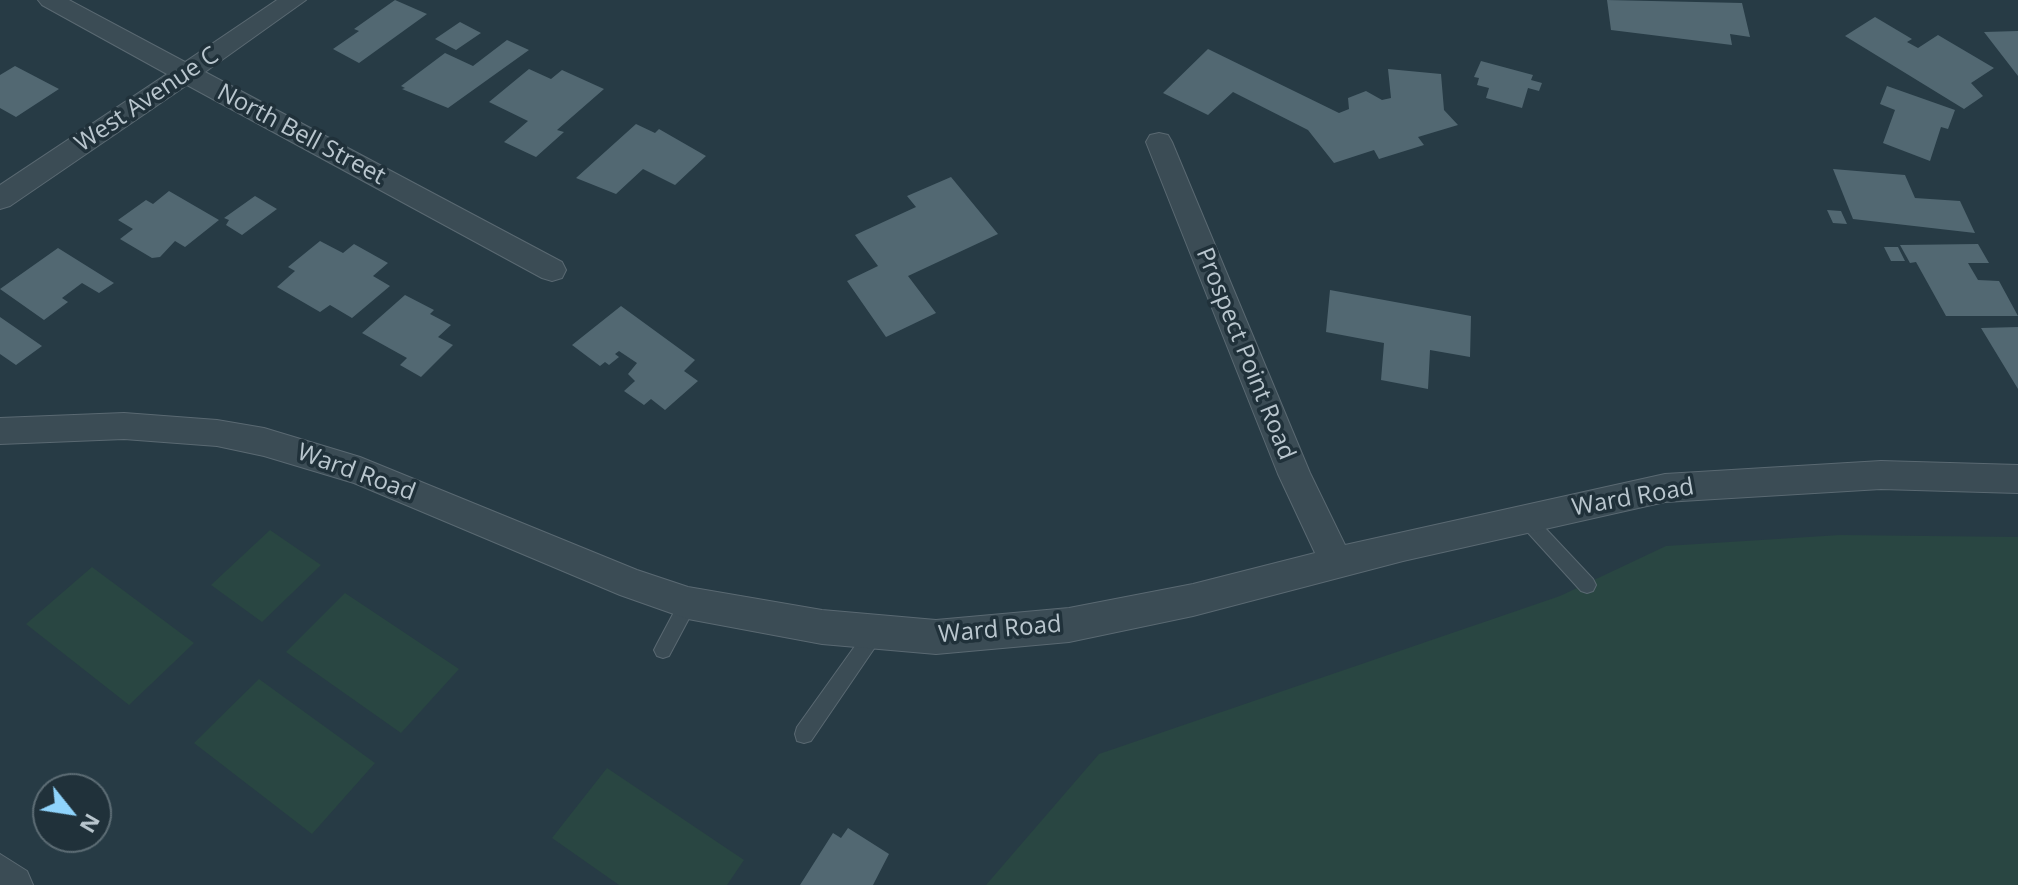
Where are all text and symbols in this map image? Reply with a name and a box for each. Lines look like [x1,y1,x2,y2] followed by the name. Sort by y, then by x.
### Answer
[70,41,224,159] street label: West Avenue C
[212,79,390,191] street label: North Bell Street
[1189,244,1301,464] street label: Prospect Point Road
[293,438,419,508] street label: Ward Road
[1570,473,1696,523] street label: Ward Road
[937,610,1063,650] street label: Ward Road
[32,773,112,853] north arrow
[74,809,109,839] text: N

